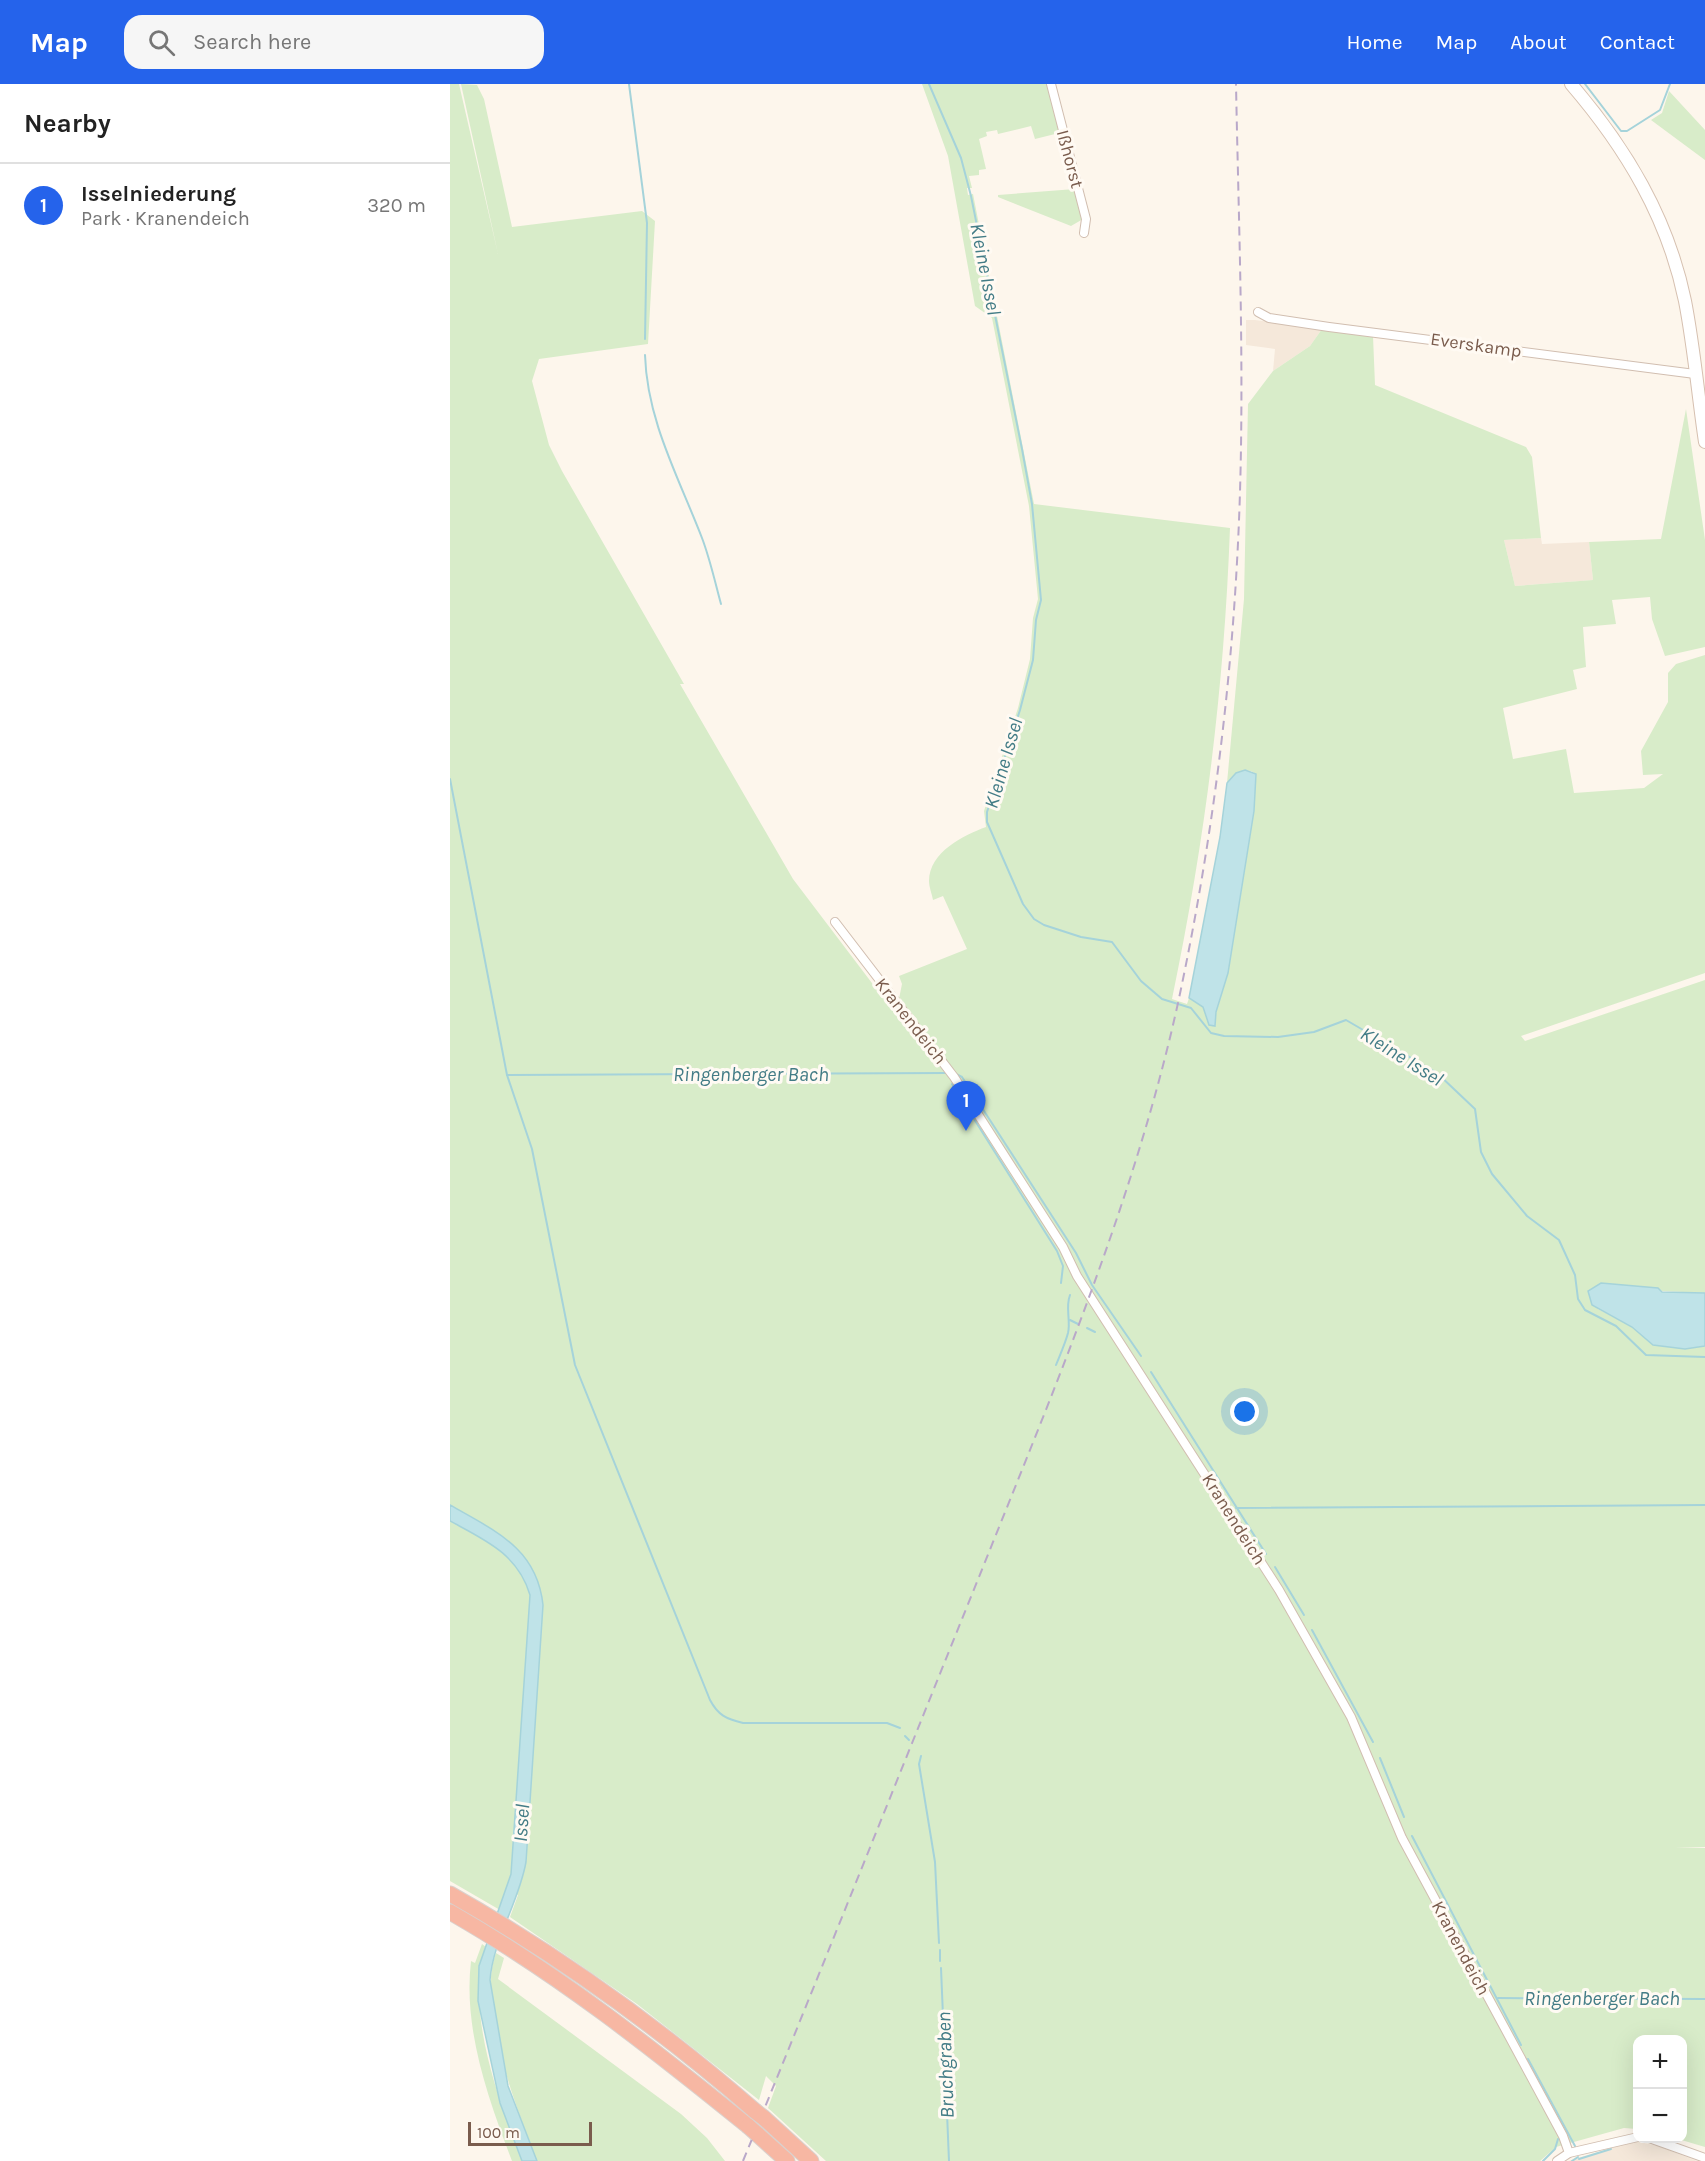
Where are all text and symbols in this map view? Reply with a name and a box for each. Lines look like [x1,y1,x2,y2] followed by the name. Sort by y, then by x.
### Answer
[124,15,544,69] search box
[30,26,88,59] text: Map
[145,26,178,59] icon: search
[193,29,311,55] text: Search here
[1347,30,1403,54] text: Home
[1436,30,1477,54] text: Map
[1510,30,1567,54] text: About
[1600,30,1675,54] text: Contact
[24,108,111,139] text: Nearby
[1052,127,1088,191] street label: Ißhorst
[81,181,236,207] text: Isselniederung
[40,194,47,217] text: 1
[367,194,426,217] text: 320 m
[81,207,250,230] text: Park · Kranendeich
[965,221,1006,317] water label: Kleine Issel
[1429,328,1523,362] street label: Everskamp
[980,715,1027,811] water label: Kleine Issel
[870,973,952,1069] street label: Kranendeich
[1356,1022,1447,1091] water label: Kleine Issel
[673,1063,829,1086] water label: Ringenberger Bach
[946,1082,986,1131] pin: 1
[1230,1397,1259,1426] your location
[1197,1469,1271,1569] street label: Kranendeich
[509,1803,534,1843] water label: Issel
[1427,1897,1495,1999] street label: Kranendeich
[1524,1987,1680,2010] water label: Ringenberger Bach
[932,2011,959,2119] water label: Bruchgraben
[1633,2035,1687,2143] map controls
[1633,2035,1687,2089] button: +
[1633,2089,1687,2143] button: −
[468,2119,592,2146] scale bar
[477,2123,520,2142] text: 100 m

